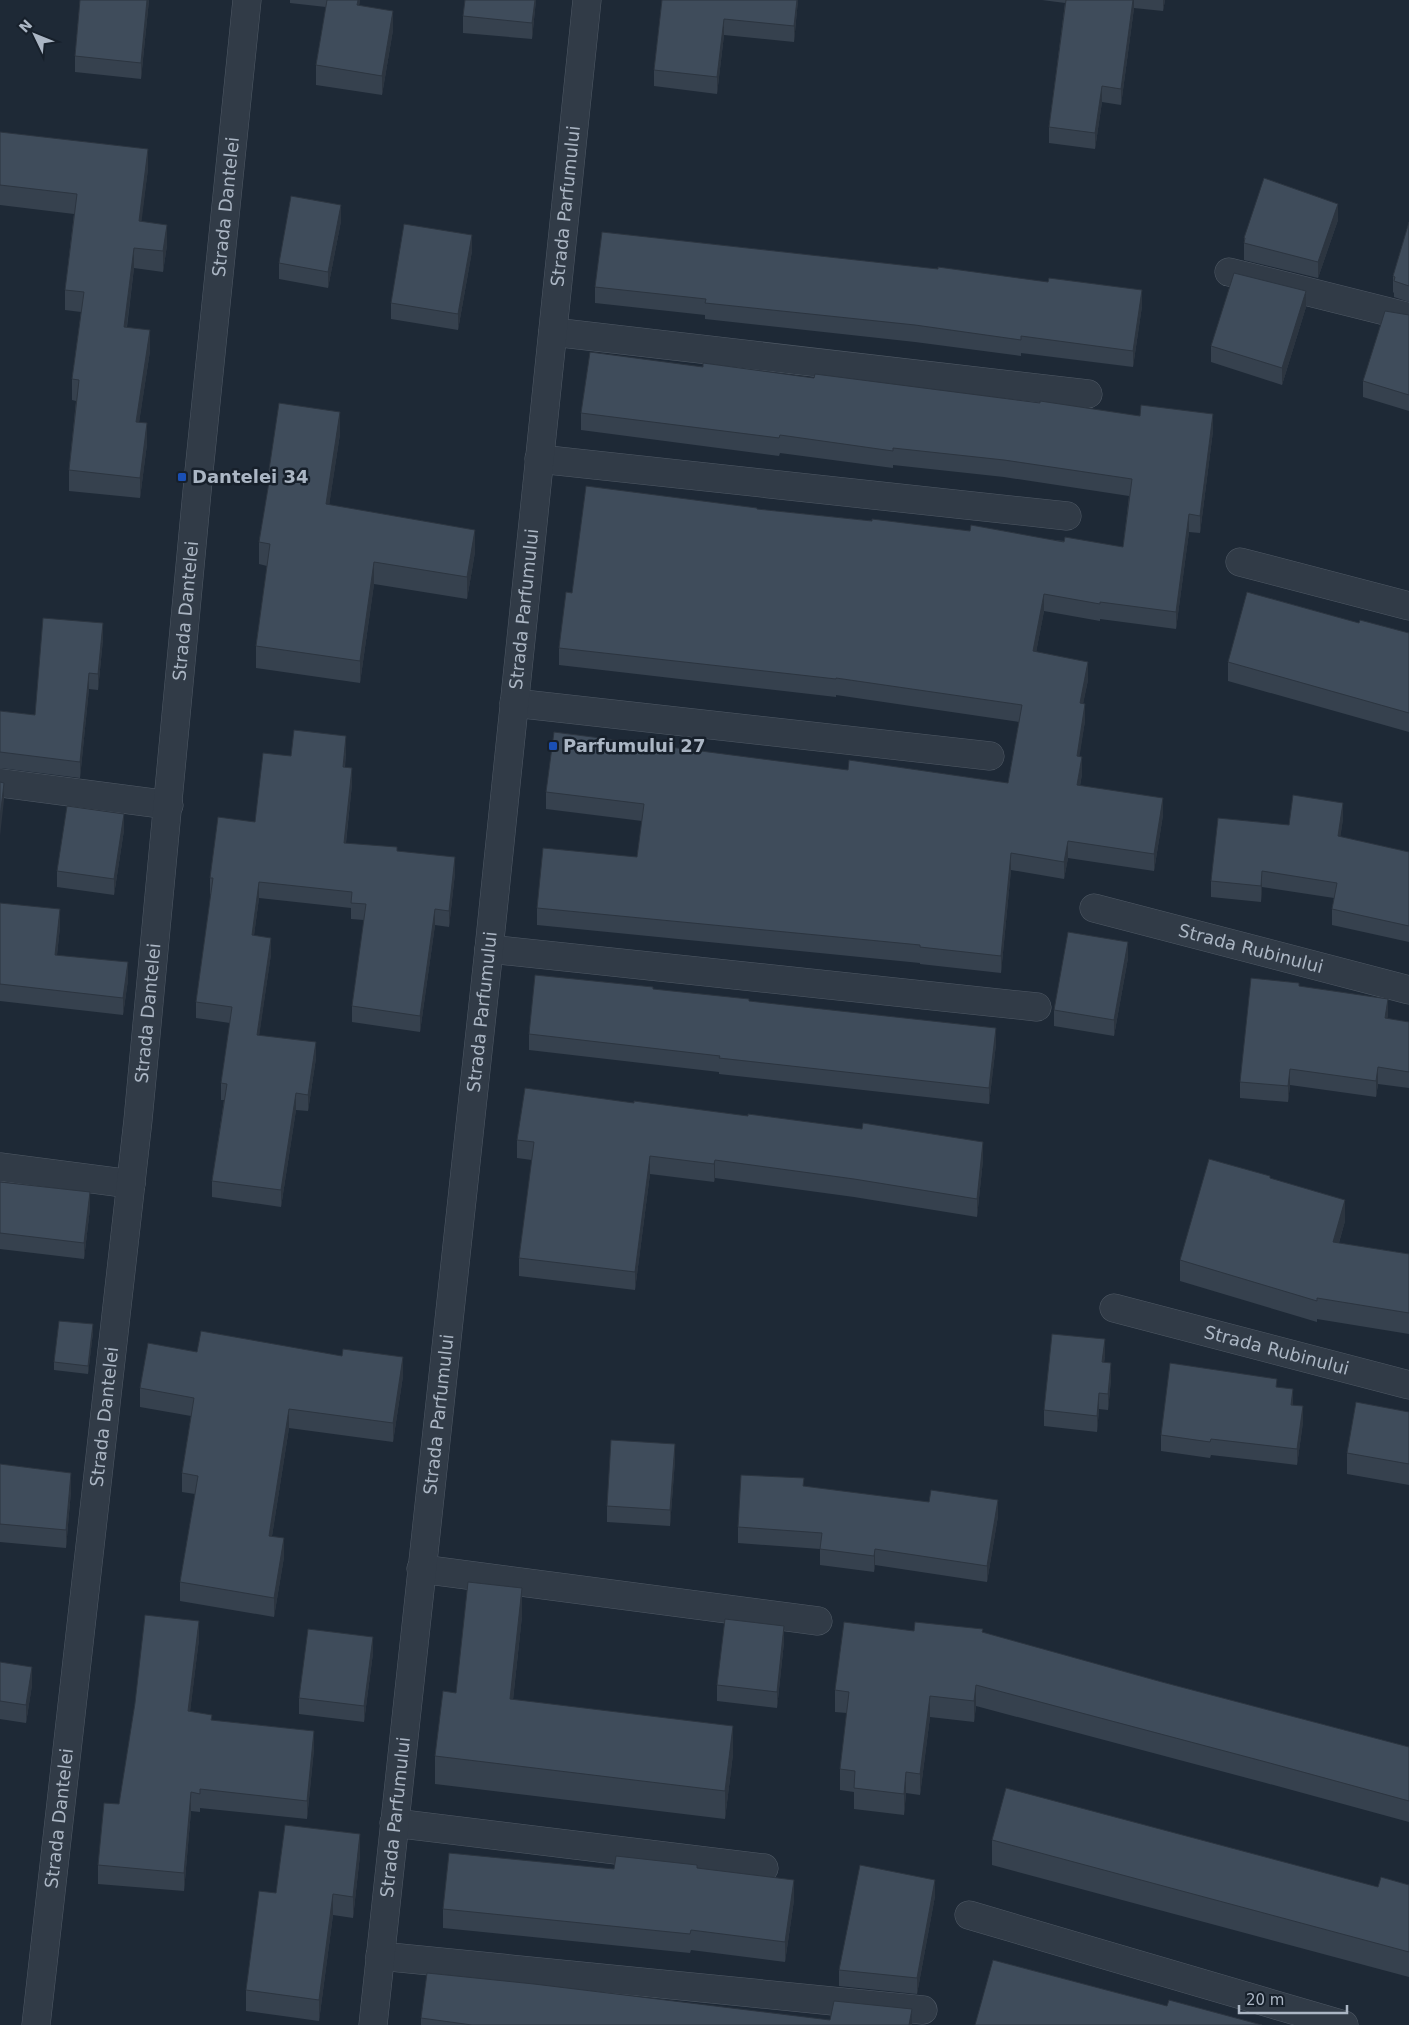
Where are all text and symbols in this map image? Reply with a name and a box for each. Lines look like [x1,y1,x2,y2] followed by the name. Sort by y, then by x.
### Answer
[10,10,60,60] north arrow
[16,16,35,36] text: N
[546,125,584,288] street label: Strada Parfumului
[208,136,243,278] street label: Strada Dantelei
[192,466,309,487] place label: Dantelei 34
[176,471,188,483] marker: Dantelei 34
[505,527,542,691] street label: Strada Parfumului
[168,540,202,682] street label: Strada Dantelei
[563,735,705,756] place label: Parfumului 27
[547,740,559,752] marker: Parfumului 27
[1176,919,1326,977] street label: Strada Rubinului
[463,930,501,1093] street label: Strada Parfumului
[130,942,165,1084] street label: Strada Dantelei
[1202,1321,1351,1379] street label: Strada Rubinului
[419,1333,457,1496] street label: Strada Parfumului
[86,1346,122,1488] street label: Strada Dantelei
[376,1736,414,1899] street label: Strada Parfumului
[40,1747,77,1889] street label: Strada Dantelei
[1239,1982,1346,2014] scale bar
[1246,1991,1284,2009] text: 20 m

